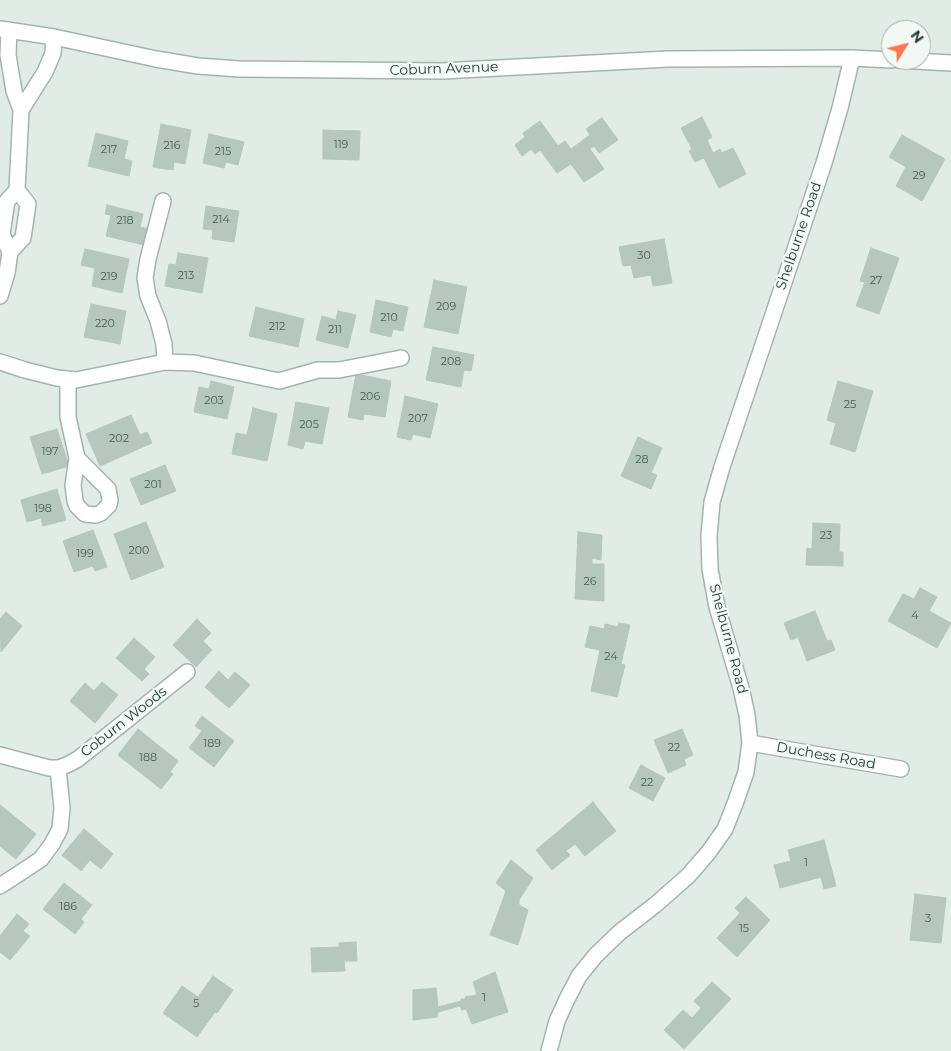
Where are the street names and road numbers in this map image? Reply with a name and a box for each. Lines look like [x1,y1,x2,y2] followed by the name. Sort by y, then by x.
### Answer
[389,59,499,79] street label: Coburn Avenue
[773,180,825,292] street label: Shelburne Road
[705,582,751,696] street label: Shelburne Road
[78,683,170,761] street label: Coburn Woods
[775,739,877,773] street label: Duchess Road

